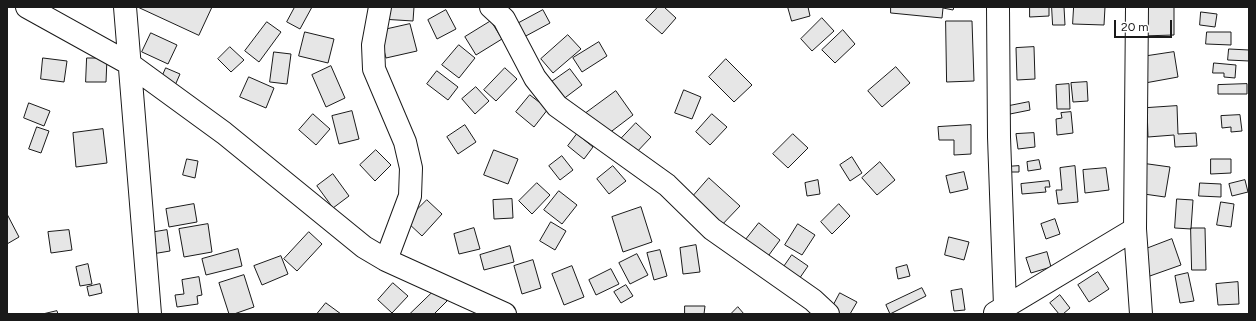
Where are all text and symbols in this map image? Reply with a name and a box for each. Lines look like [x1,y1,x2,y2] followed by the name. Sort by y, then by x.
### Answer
[1116,12,1174,38] scale bar
[1121,20,1149,34] text: 20 m

